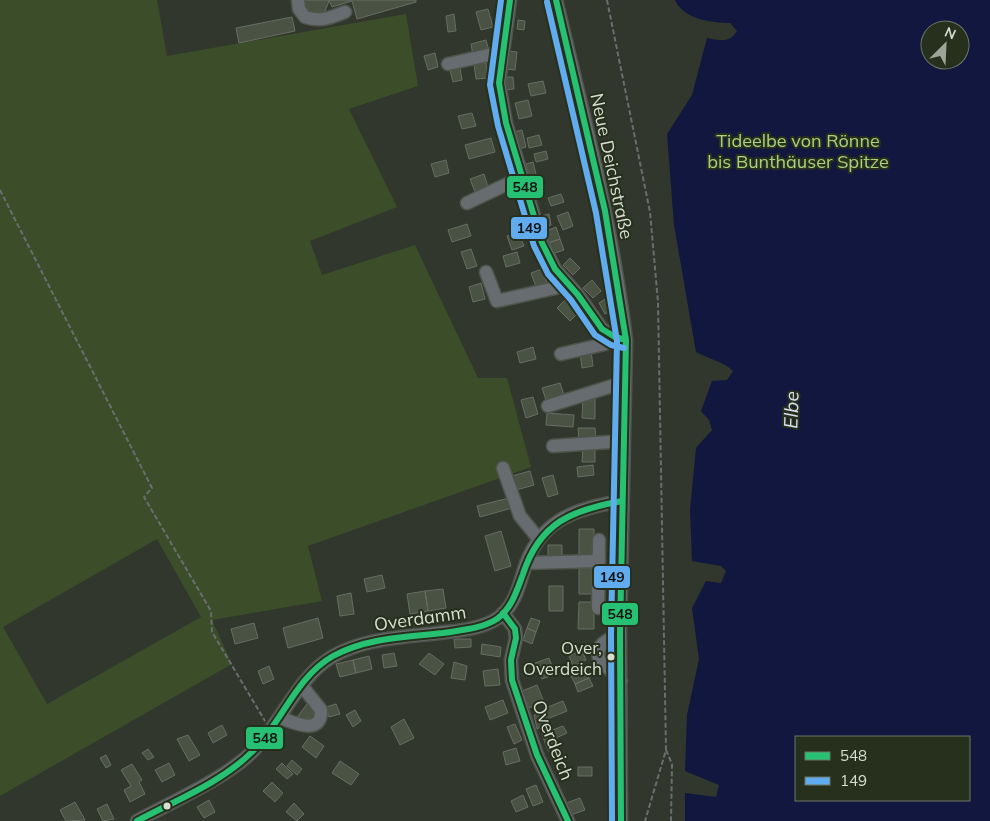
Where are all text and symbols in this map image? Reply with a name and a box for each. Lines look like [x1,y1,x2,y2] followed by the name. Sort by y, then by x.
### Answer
[920,20,970,70] north arrow
[942,23,959,43] text: N
[585,91,639,241] street label: Neue Deichstraße
[707,129,889,173] park label: Tideelbe von Rönne bis Bunthäuser Spitze
[506,175,544,199] line badge: 548
[512,178,538,196] text: 548
[510,216,548,240] line badge: 149
[516,219,542,237] text: 149
[778,391,804,429] water label: Elbe
[593,565,631,589] line badge: 149
[599,568,625,586] text: 149
[372,600,468,636] street label: Overdamm
[601,602,639,626] line badge: 548
[607,605,633,623] text: 548
[523,637,602,679] place label: Over, Overdeich
[606,652,616,662] marker: Over, Overdeich
[527,697,579,783] street label: Overdeich
[245,726,284,750] line badge: 548
[252,729,278,747] text: 548
[795,736,970,801] legend
[840,746,867,765] text: 548
[840,771,867,790] text: 149
[162,801,172,811] unlabelled marker

